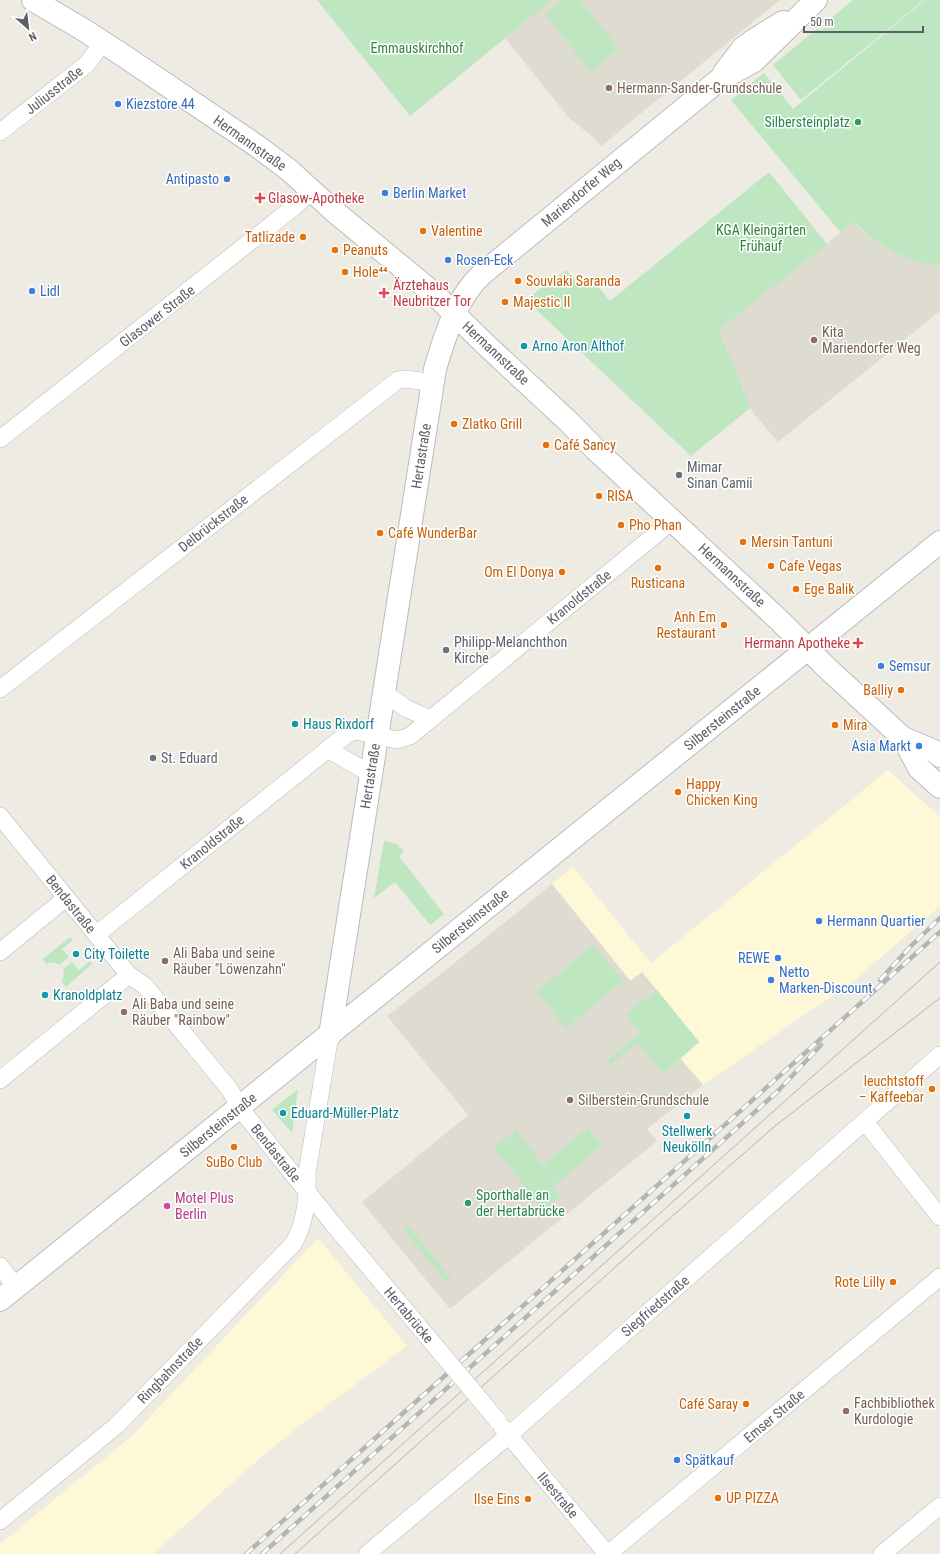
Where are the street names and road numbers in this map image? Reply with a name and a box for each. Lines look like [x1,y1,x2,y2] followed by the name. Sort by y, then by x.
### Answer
[22,62,86,117] street label: Juliusstraße
[210,112,290,174] street label: Hermannstraße
[538,154,624,230] street label: Mariendorfer Weg
[116,282,198,350] street label: Glasower Straße
[459,318,533,388] street label: Hermannstraße
[408,422,434,490] street label: Hertastraße
[175,491,251,555] street label: Delbrückstraße
[695,540,769,610] street label: Hermannstraße
[544,566,614,628] street label: Kranoldstraße
[681,682,764,754] street label: Silbersteinstraße
[357,742,383,810] street label: Hertastraße
[177,811,247,873] street label: Kranoldstraße
[43,872,99,936] street label: Bendastraße
[429,885,512,957] street label: Silbersteinstraße
[177,1089,260,1161] street label: Silbersteinstraße
[248,1121,304,1185] street label: Bendastraße
[618,1272,692,1340] street label: Siegfriedstraße
[381,1284,437,1346] street label: Hertabrücke
[134,1333,206,1407] street label: Ringbahnstraße
[741,1386,808,1446] street label: Emser Straße
[534,1469,582,1521] street label: Ilsestraße

